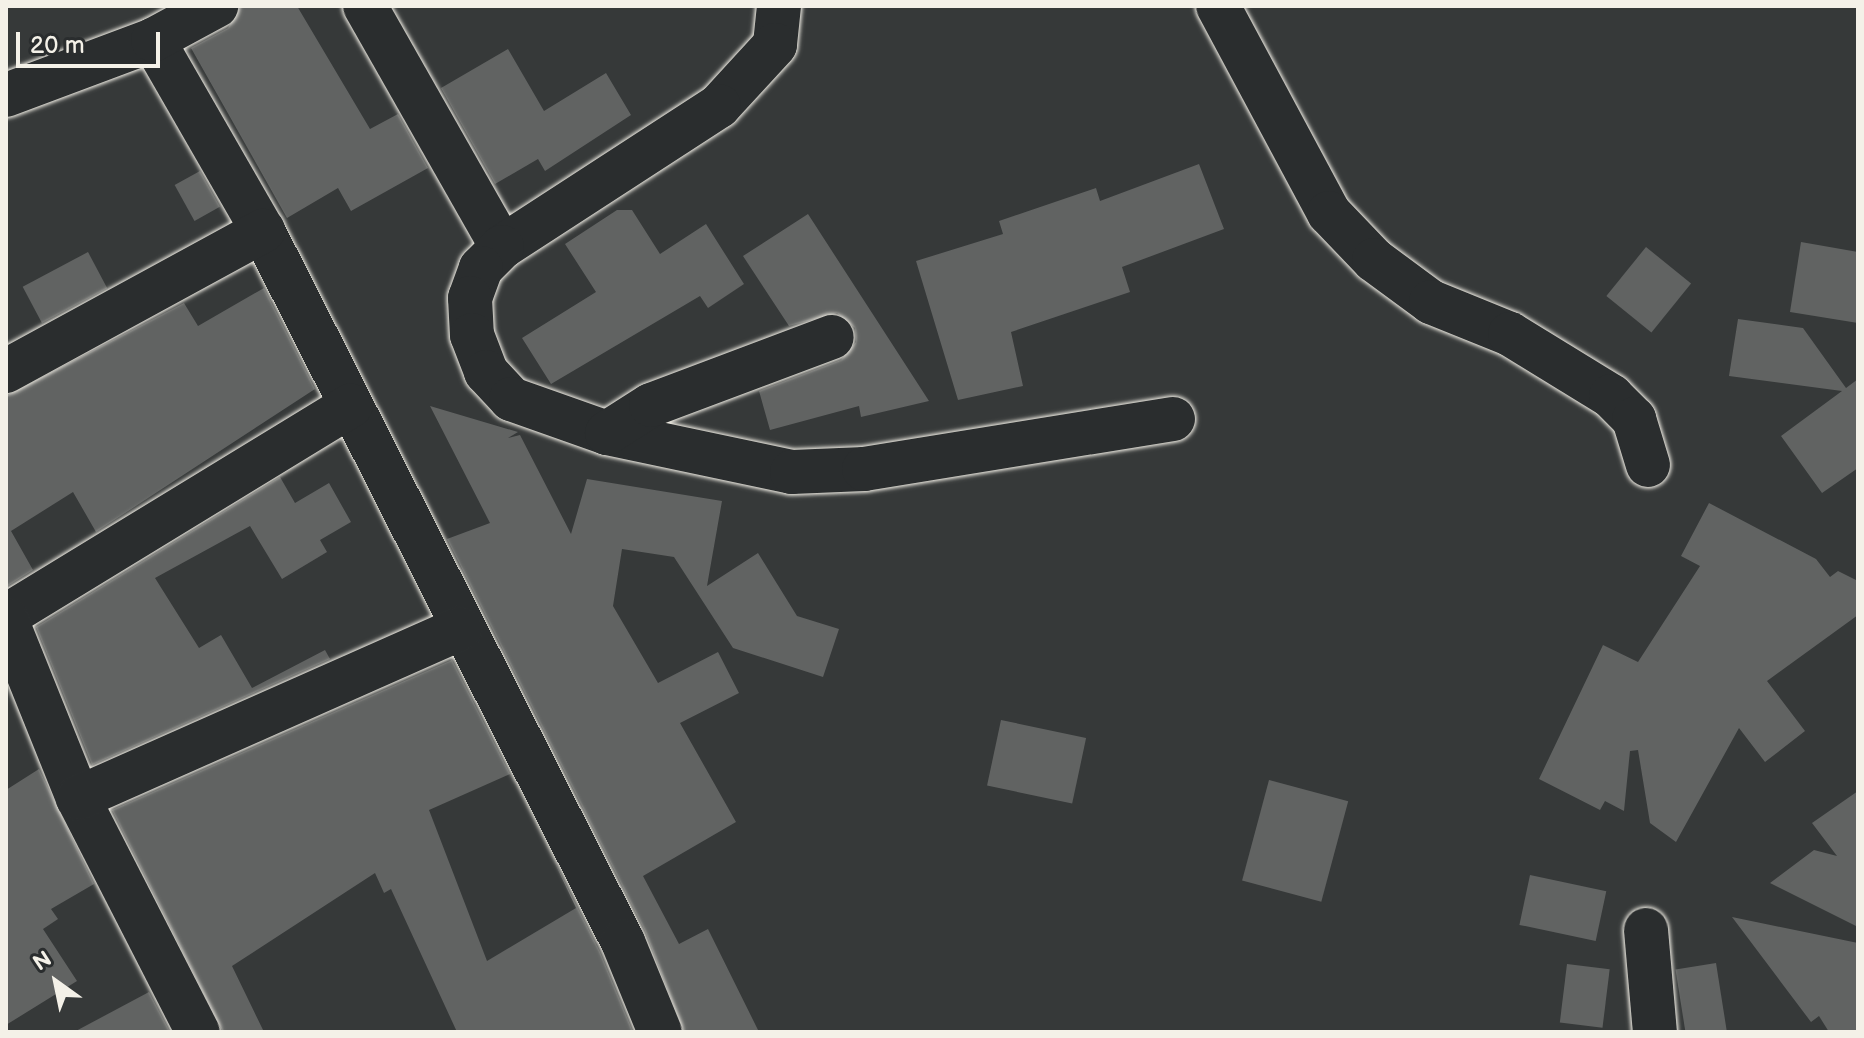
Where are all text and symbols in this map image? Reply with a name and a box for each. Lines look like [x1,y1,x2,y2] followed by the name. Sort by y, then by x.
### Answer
[20,16,164,66] scale bar
[30,31,85,60] text: 20 m
[16,942,96,1022] north arrow
[28,946,57,977] text: N

